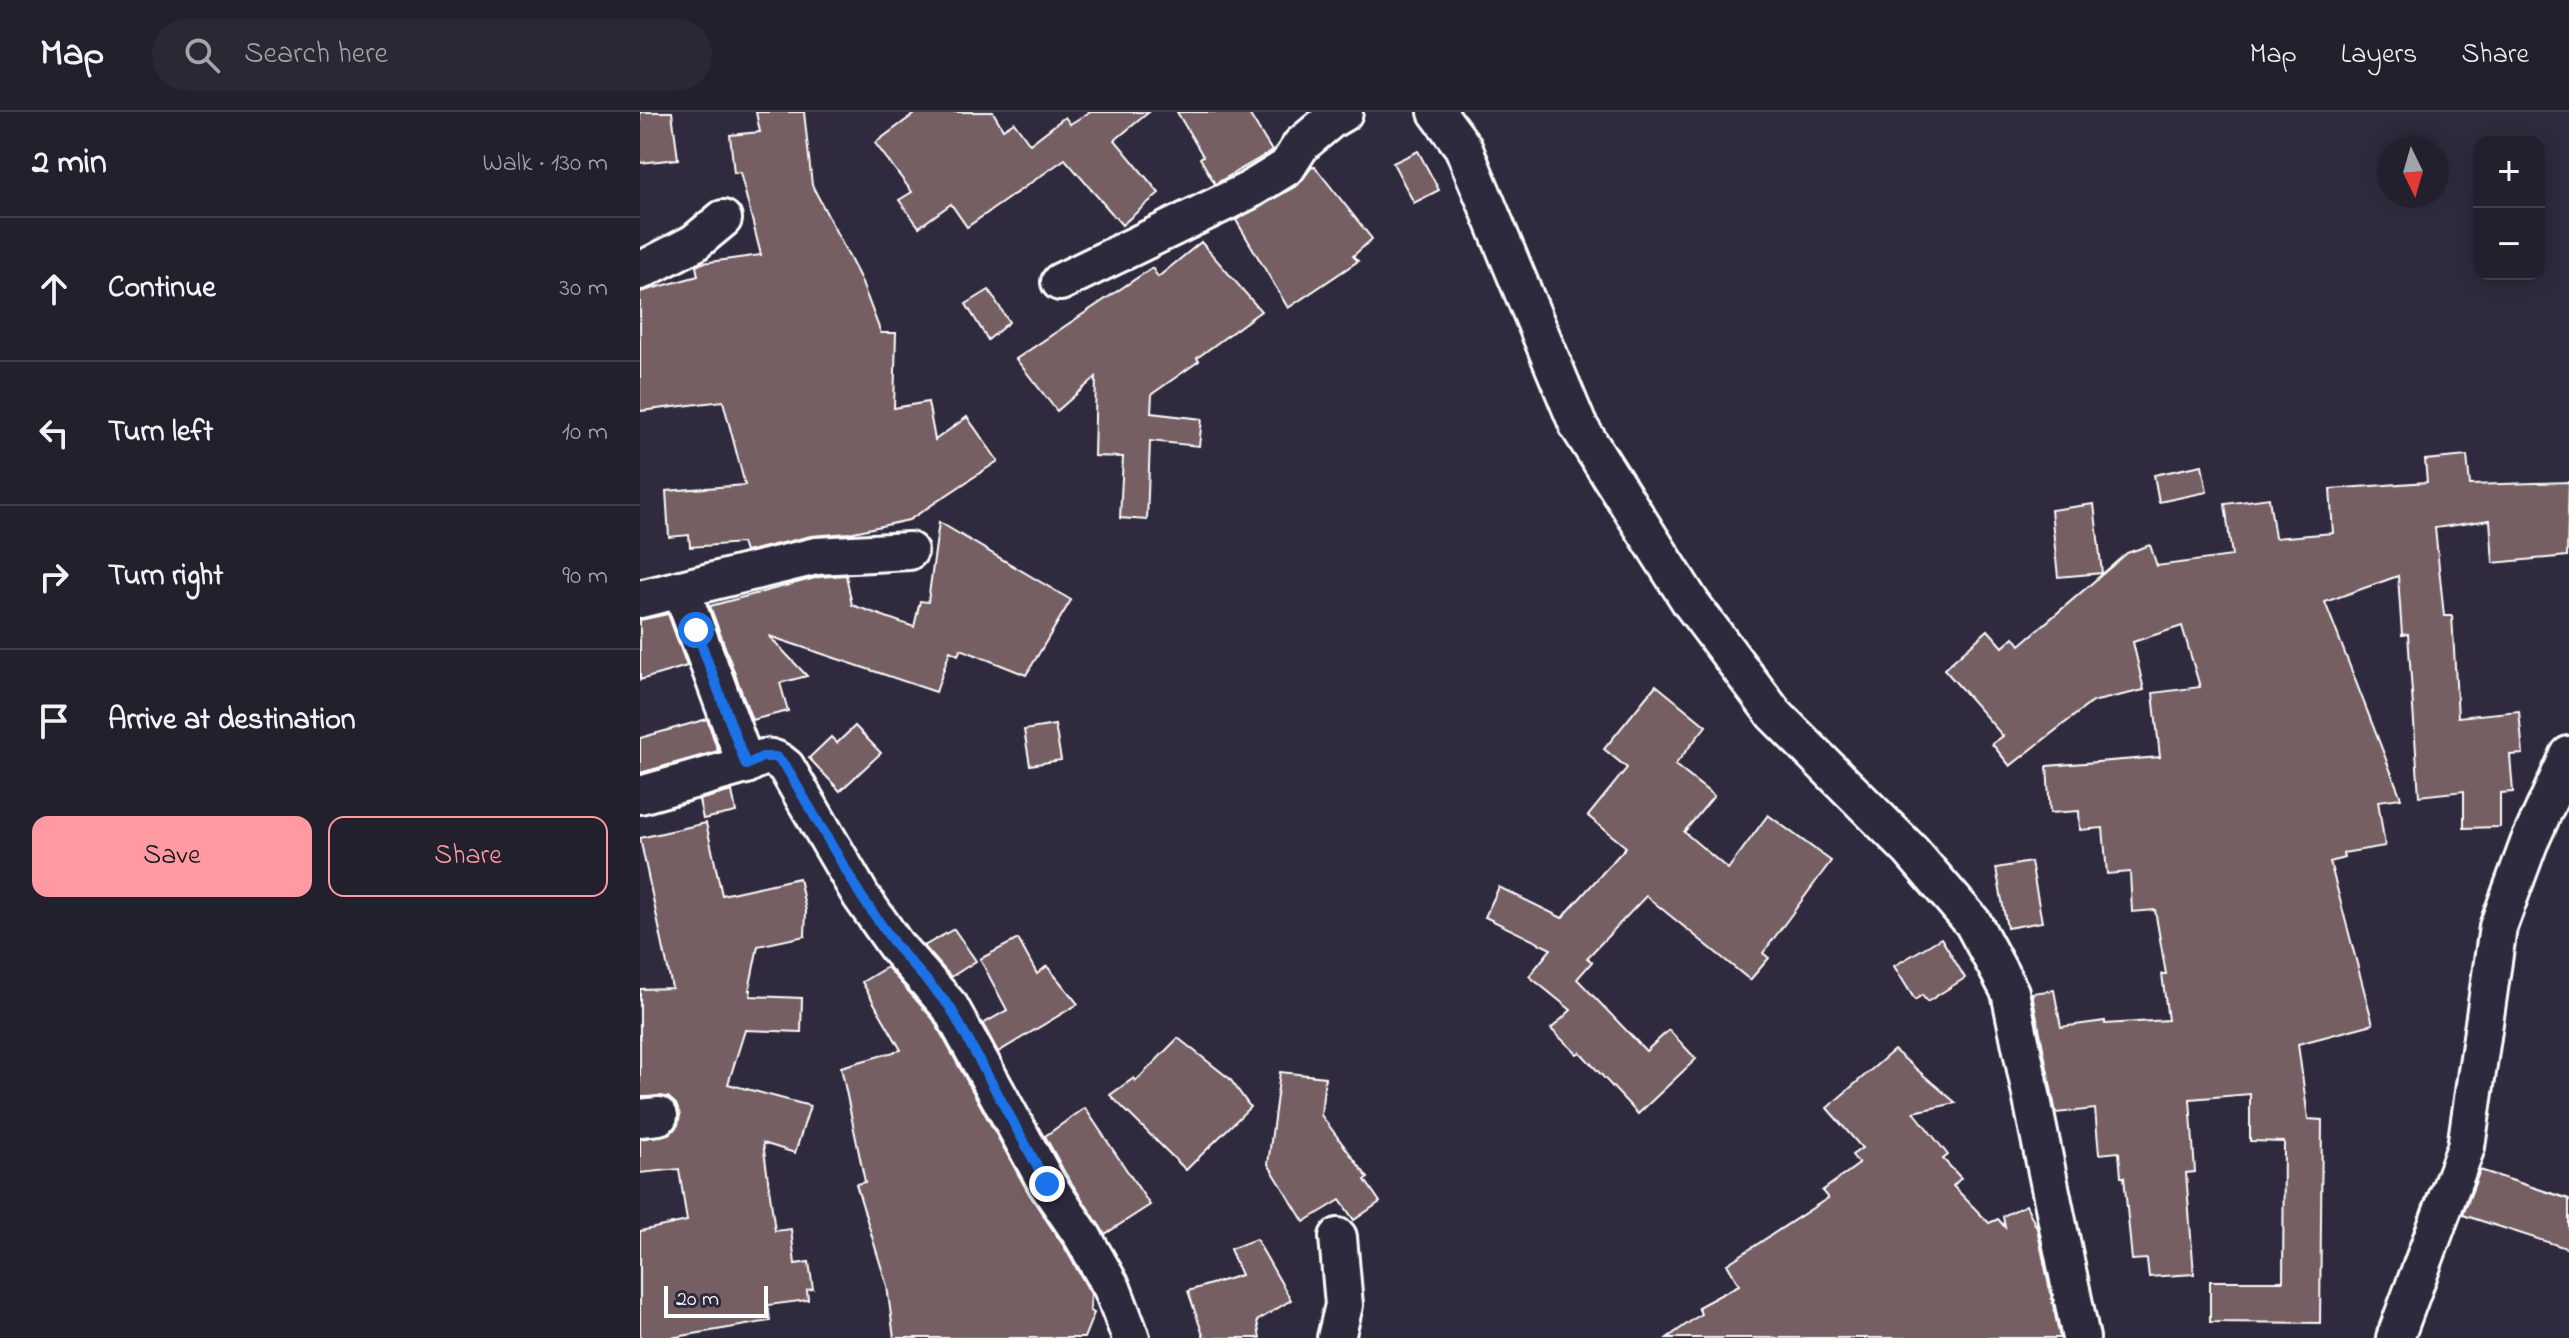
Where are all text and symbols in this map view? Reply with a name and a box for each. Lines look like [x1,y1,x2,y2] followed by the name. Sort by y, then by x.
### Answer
[152,19,712,91] search box
[40,27,104,83] text: Map
[180,33,224,77] icon: search
[244,33,388,77] text: Search here
[2249,35,2297,76] text: Map
[2341,35,2417,76] text: Layers
[2461,35,2529,76] text: Share
[2377,136,2449,208] north arrow
[2473,136,2545,280] map controls
[2473,136,2545,208] button: +
[32,139,107,189] text: 2 min
[483,145,608,183] text: Walk · 130 m
[2473,208,2545,280] button: −
[32,267,76,311] icon: ahead
[108,267,216,311] text: Continue
[559,270,608,308] text: 30 m
[32,411,76,455] icon: left
[108,411,213,455] text: Turn left
[562,414,608,452] text: 10 m
[32,555,76,599] icon: right
[108,555,223,599] text: Turn right
[562,558,608,596] text: 90 m
[678,612,714,648] route start
[32,699,76,743] icon: arrive
[108,699,356,743] text: Arrive at destination
[32,816,312,897] button: Save
[328,816,608,897] button: Share
[1029,1166,1065,1202] route end
[664,1282,768,1318] scale bar
[676,1284,719,1316] text: 20 m

